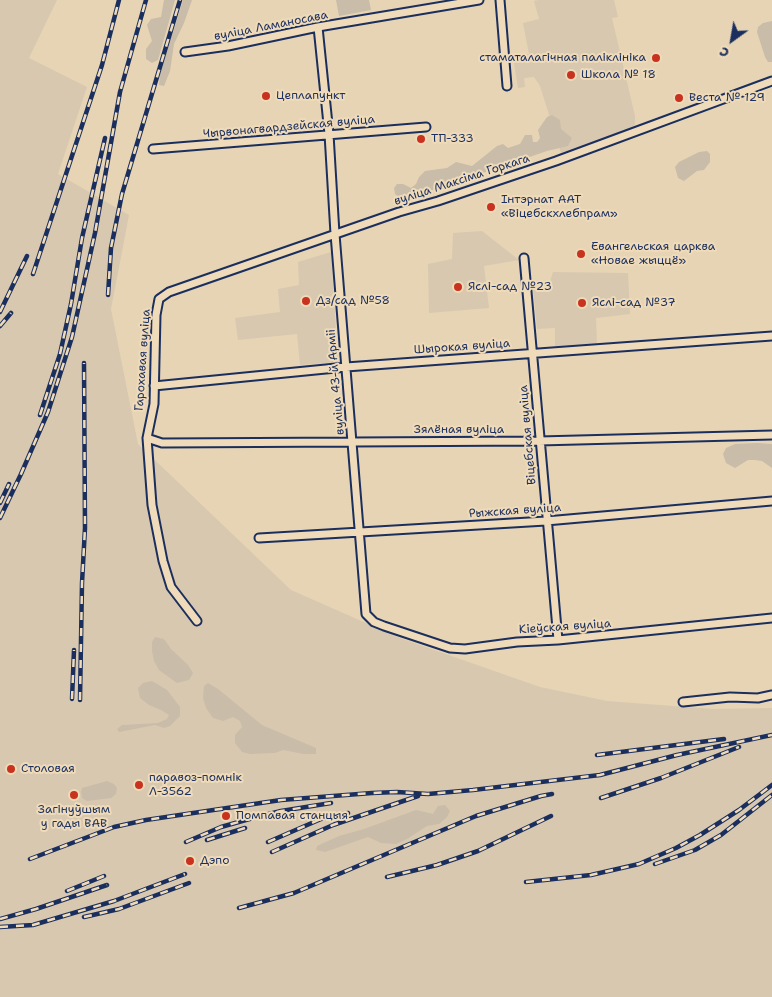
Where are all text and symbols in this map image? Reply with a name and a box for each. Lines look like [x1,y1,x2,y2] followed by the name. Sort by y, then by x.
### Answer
[213,8,329,44] street label: вуліца Ламаносава
[707,15,757,65] north arrow
[716,43,732,63] text: С
[479,51,646,65] place label: стаматалагічная паліклініка
[650,52,662,64] marker: стаматалагічная паліклініка
[581,68,656,82] place label: Школа № 18
[565,69,577,81] marker: Школа № 18
[276,89,345,103] place label: Цеплапункт
[260,90,272,102] marker: Цеплапункт
[689,91,765,105] place label: Веста № 129
[673,92,685,104] marker: Веста № 129
[202,112,376,142] street label: Чырвонагвардзейская вуліца
[431,132,474,146] place label: ТП-333
[415,133,427,145] marker: ТП-333
[392,151,532,209] street label: вуліца Максіма Горкага
[501,193,618,221] place label: Інтэрнат ААТ «Віцебскхлебпрам»
[485,201,497,213] marker: Інтэрнат ААТ «Віцебскхлебпрам»
[591,240,715,268] place label: Евангельская царква «Новае жыццё»
[575,248,587,260] marker: Евангельская царква «Новае жыццё»
[468,280,552,294] place label: Яслі-сад №23
[452,281,464,293] marker: Яслі-сад №23
[316,294,390,308] place label: Дз/сад №58
[300,295,312,307] marker: Дз/сад №58
[592,296,676,310] place label: Яслі-сад №37
[576,297,588,309] marker: Яслі-сад №37
[132,309,154,411] street label: Гарохавая вуліца
[324,328,348,436] street label: вуліца 43-й Арміі
[413,336,511,358] street label: Шырокая вуліца
[516,385,540,485] street label: Віцебская вуліца
[414,423,504,437] street label: Зялёная вуліца
[468,501,562,521] street label: Рыжская вуліца
[518,617,612,637] street label: Кіеўская вуліца
[21,762,75,776] place label: Столовая
[5,763,17,775] marker: Столовая
[149,771,242,799] place label: паравоз-помнік Л-3562
[133,779,145,791] marker: паравоз-помнік Л-3562
[68,789,80,801] marker: Загінуўшым у гады ВАВ
[38,803,110,831] place label: Загінуўшым у гады ВАВ
[236,809,348,823] place label: Помпавая станцыя
[220,810,232,822] marker: Помпавая станцыя
[200,854,229,868] place label: Дэпо
[184,855,196,867] marker: Дэпо

